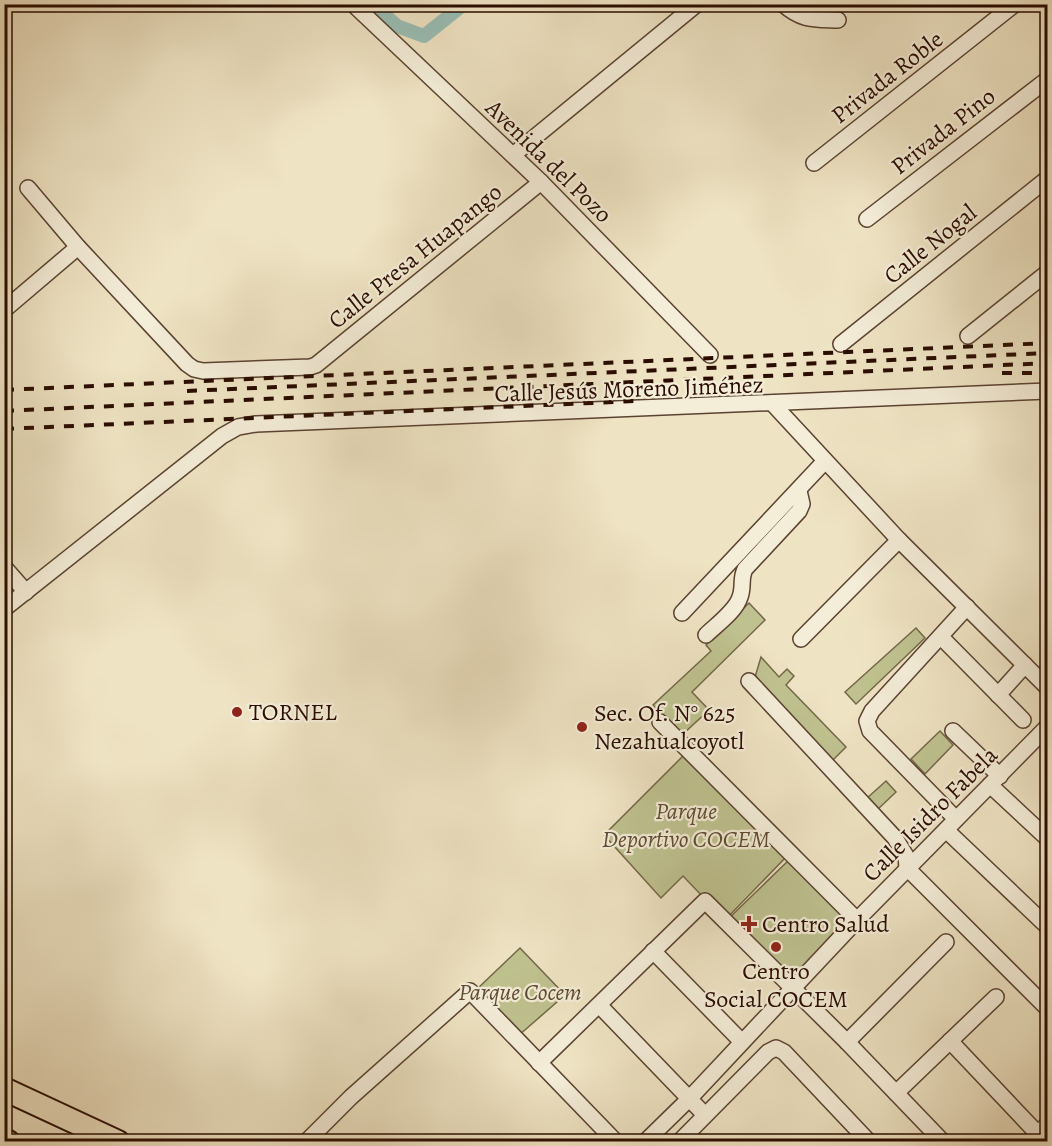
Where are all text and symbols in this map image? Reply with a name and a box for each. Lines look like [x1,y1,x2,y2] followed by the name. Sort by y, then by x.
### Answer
[824,23,950,131] street label: Privada Roble
[884,80,1002,182] street label: Privada Pino
[478,92,619,230] street label: Avenida del Pozo
[321,176,509,336] street label: Calle Presa Huapango
[877,197,983,291] street label: Calle Nogal
[494,368,764,410] street label: Calle Jesús Moreno Jiménez
[249,696,338,728] place label: TORNEL
[594,697,744,757] place label: Sec. Of. N° 625 Nezahualcoyotl
[230,705,244,719] marker: TORNEL
[575,720,589,734] marker: Sec. Of. N° 625 Nezahualcoyotl
[855,739,1005,889] street label: Calle Isidro Fabela
[602,795,770,855] park label: Parque Deportivo COCEM
[762,908,889,940] place label: Centro Salud
[740,915,758,933] marker: Centro Salud
[769,940,783,954] marker: Centro Social COCEM
[704,955,848,1015] place label: Centro Social COCEM
[458,976,582,1008] park label: Parque Cocem

